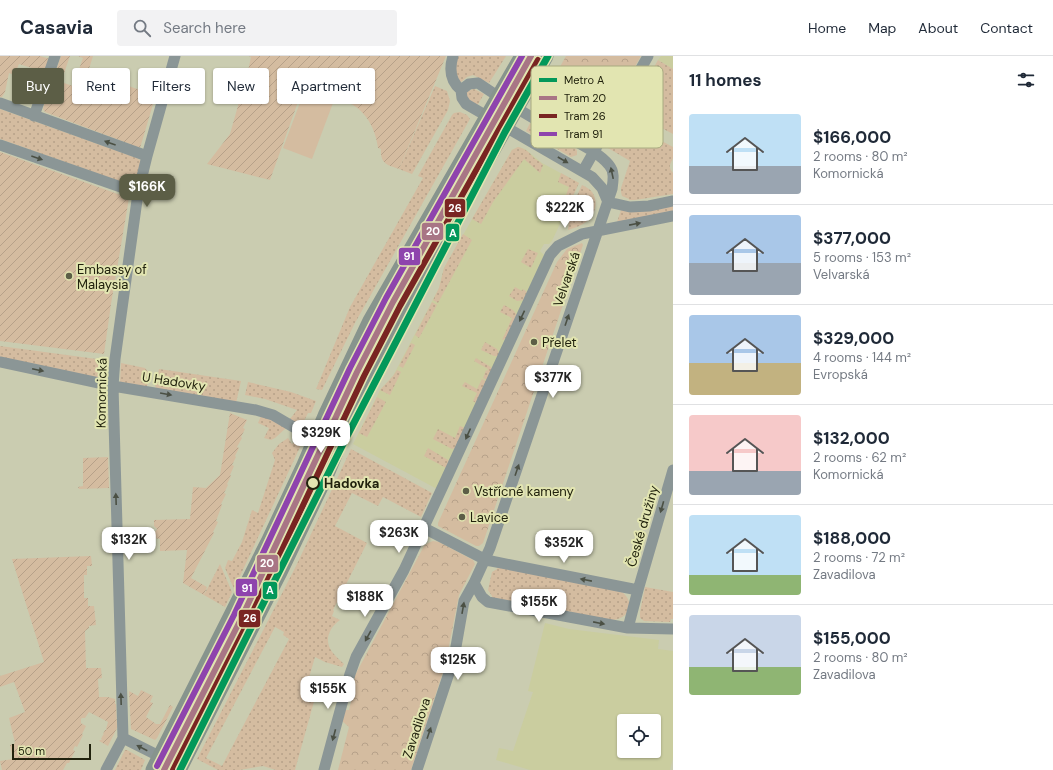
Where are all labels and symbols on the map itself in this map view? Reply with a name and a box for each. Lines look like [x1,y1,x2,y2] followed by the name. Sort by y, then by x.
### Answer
[531,66,663,148] legend
[564,73,604,87] text: Metro A
[564,91,606,105] text: Tram 20
[564,109,606,123] text: Tram 26
[564,127,602,141] text: Tram 91
[103,139,115,145] one-way arrow
[31,155,43,161] one-way arrow
[557,156,569,163] one-way arrow
[609,167,615,180] one-way arrow
[119,174,175,208] pin: $166K
[537,195,593,229] pin: $222K
[444,198,466,218] line badge: 26
[448,201,462,215] text: 26
[629,220,642,226] one-way arrow
[421,222,444,241] line badge: 20
[445,223,460,242] line badge: A
[426,224,440,238] text: 20
[449,226,457,240] text: A
[398,247,421,266] line badge: 91
[404,249,414,263] text: 91
[549,250,584,309] street label: Velvarská
[77,261,147,293] place label: Embassy of Malaysia
[64,271,74,281] marker: Embassy of Malaysia
[519,311,525,322] one-way arrow
[564,314,570,326] one-way arrow
[542,334,577,351] place label: Přelet
[529,337,539,347] marker: Přelet
[92,358,111,428] street label: Komornická
[525,365,581,399] pin: $377K
[32,367,44,373] one-way arrow
[141,368,207,395] street label: U Hadovky
[160,391,172,397] one-way arrow
[293,420,349,454] pin: $329K
[464,429,470,441] one-way arrow
[514,464,520,476] one-way arrow
[324,475,379,492] place label: Hadovka
[306,476,320,490] marker: Hadovka
[474,483,574,500] place label: Vstřícné kameny
[623,483,662,569] street label: České družiny
[461,486,471,496] marker: Vstřícné kameny
[113,492,119,505] one-way arrow
[659,501,665,513] one-way arrow
[470,509,508,526] place label: Lavice
[457,512,467,522] marker: Lavice
[371,520,427,554] pin: $263K
[101,527,157,561] pin: $132K
[536,530,592,564] pin: $352K
[256,554,279,573] line badge: 20
[260,556,274,570] text: 20
[580,576,592,582] one-way arrow
[235,578,258,597] line badge: 91
[242,581,252,595] text: 91
[262,581,278,600] line badge: A
[266,583,274,597] text: A
[337,584,393,618] pin: $188K
[511,589,567,623] pin: $155K
[460,602,466,614] one-way arrow
[238,609,261,628] line badge: 26
[243,611,257,625] text: 26
[593,620,605,626] one-way arrow
[365,630,371,641] one-way arrow
[430,647,486,681] pin: $125K
[300,676,356,710] pin: $155K
[118,693,125,705] one-way arrow
[399,696,434,761] street label: Zavadilova
[426,727,432,739] one-way arrow
[330,728,336,741] one-way arrow
[12,742,91,761] scale bar
[136,744,148,751] one-way arrow

